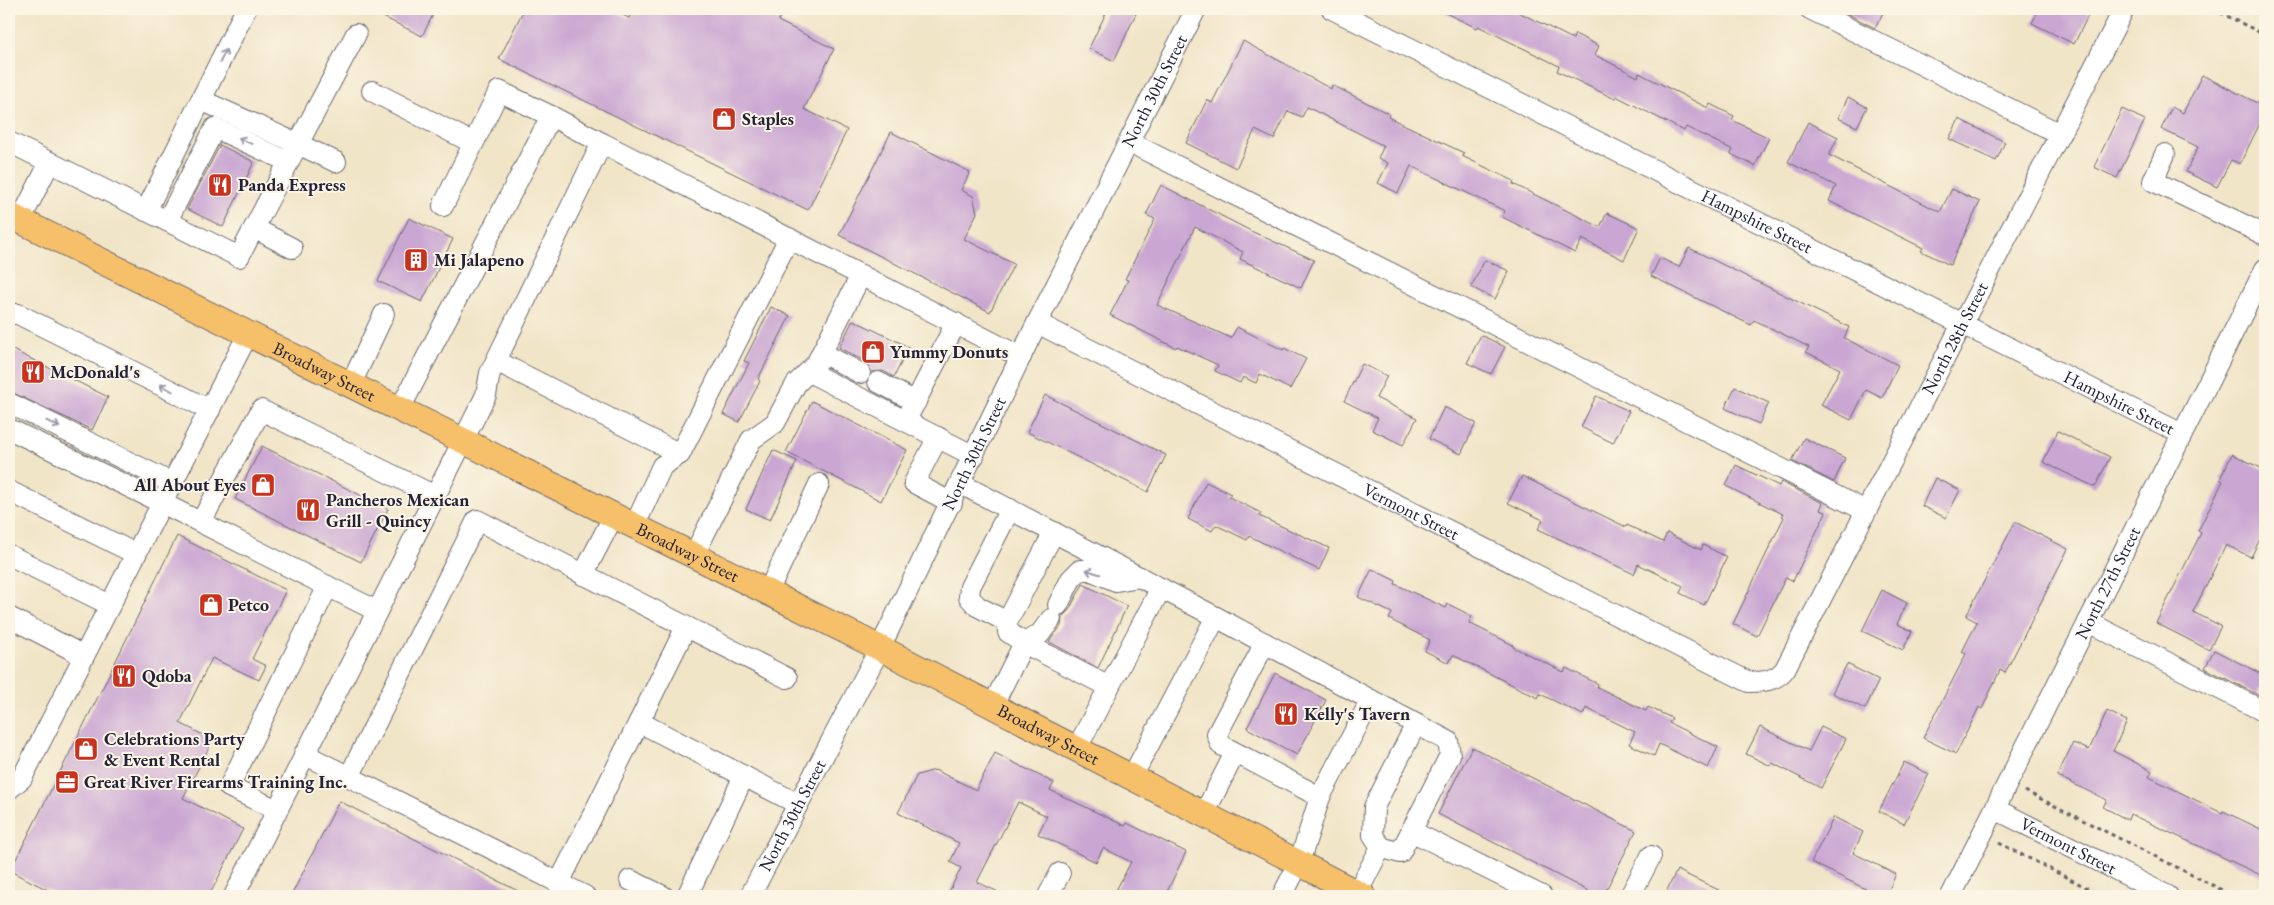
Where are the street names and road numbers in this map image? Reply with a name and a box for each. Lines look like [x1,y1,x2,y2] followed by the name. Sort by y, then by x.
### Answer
[1116,30,1192,151] street label: North 30th Street
[1698,184,1817,258] street label: Hampshire Street
[1916,278,1993,398] street label: North 28th Street
[269,336,380,407] street label: Broadway Street
[2060,365,2179,440] street label: Hampshire Street
[936,393,1011,514] street label: North 30th Street
[1359,477,1464,545] street label: Vermont Street
[633,517,743,587] street label: Broadway Street
[2069,522,2145,643] street label: North 27th Street
[994,698,1104,770] street label: Broadway Street
[753,755,831,875] street label: North 30th Street
[2017,812,2121,879] street label: Vermont Street

